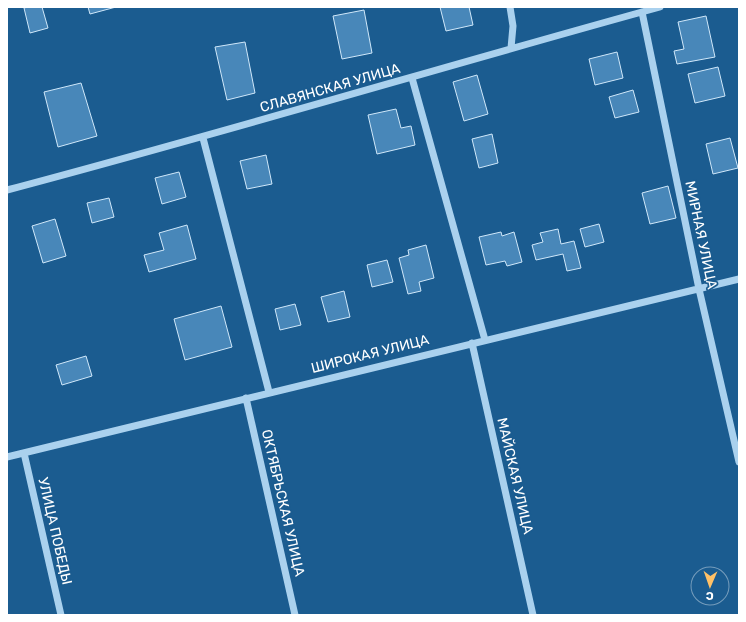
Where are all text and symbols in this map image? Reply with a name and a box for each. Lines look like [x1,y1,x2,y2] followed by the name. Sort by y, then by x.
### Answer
[258,60,403,116] street label: СЛАВЯНСКАЯ УЛИЦА
[681,179,721,291] street label: МИРНАЯ УЛИЦА
[309,331,431,377] street label: ШИРОКАЯ УЛИЦА
[493,416,538,536] street label: МАЙСКАЯ УЛИЦА
[258,428,308,579] street label: ОКТЯБРЬСКАЯ УЛИЦА
[34,476,76,586] street label: УЛИЦА ПОБЕДЫ
[690,566,730,606] north arrow
[705,589,714,602] text: С

